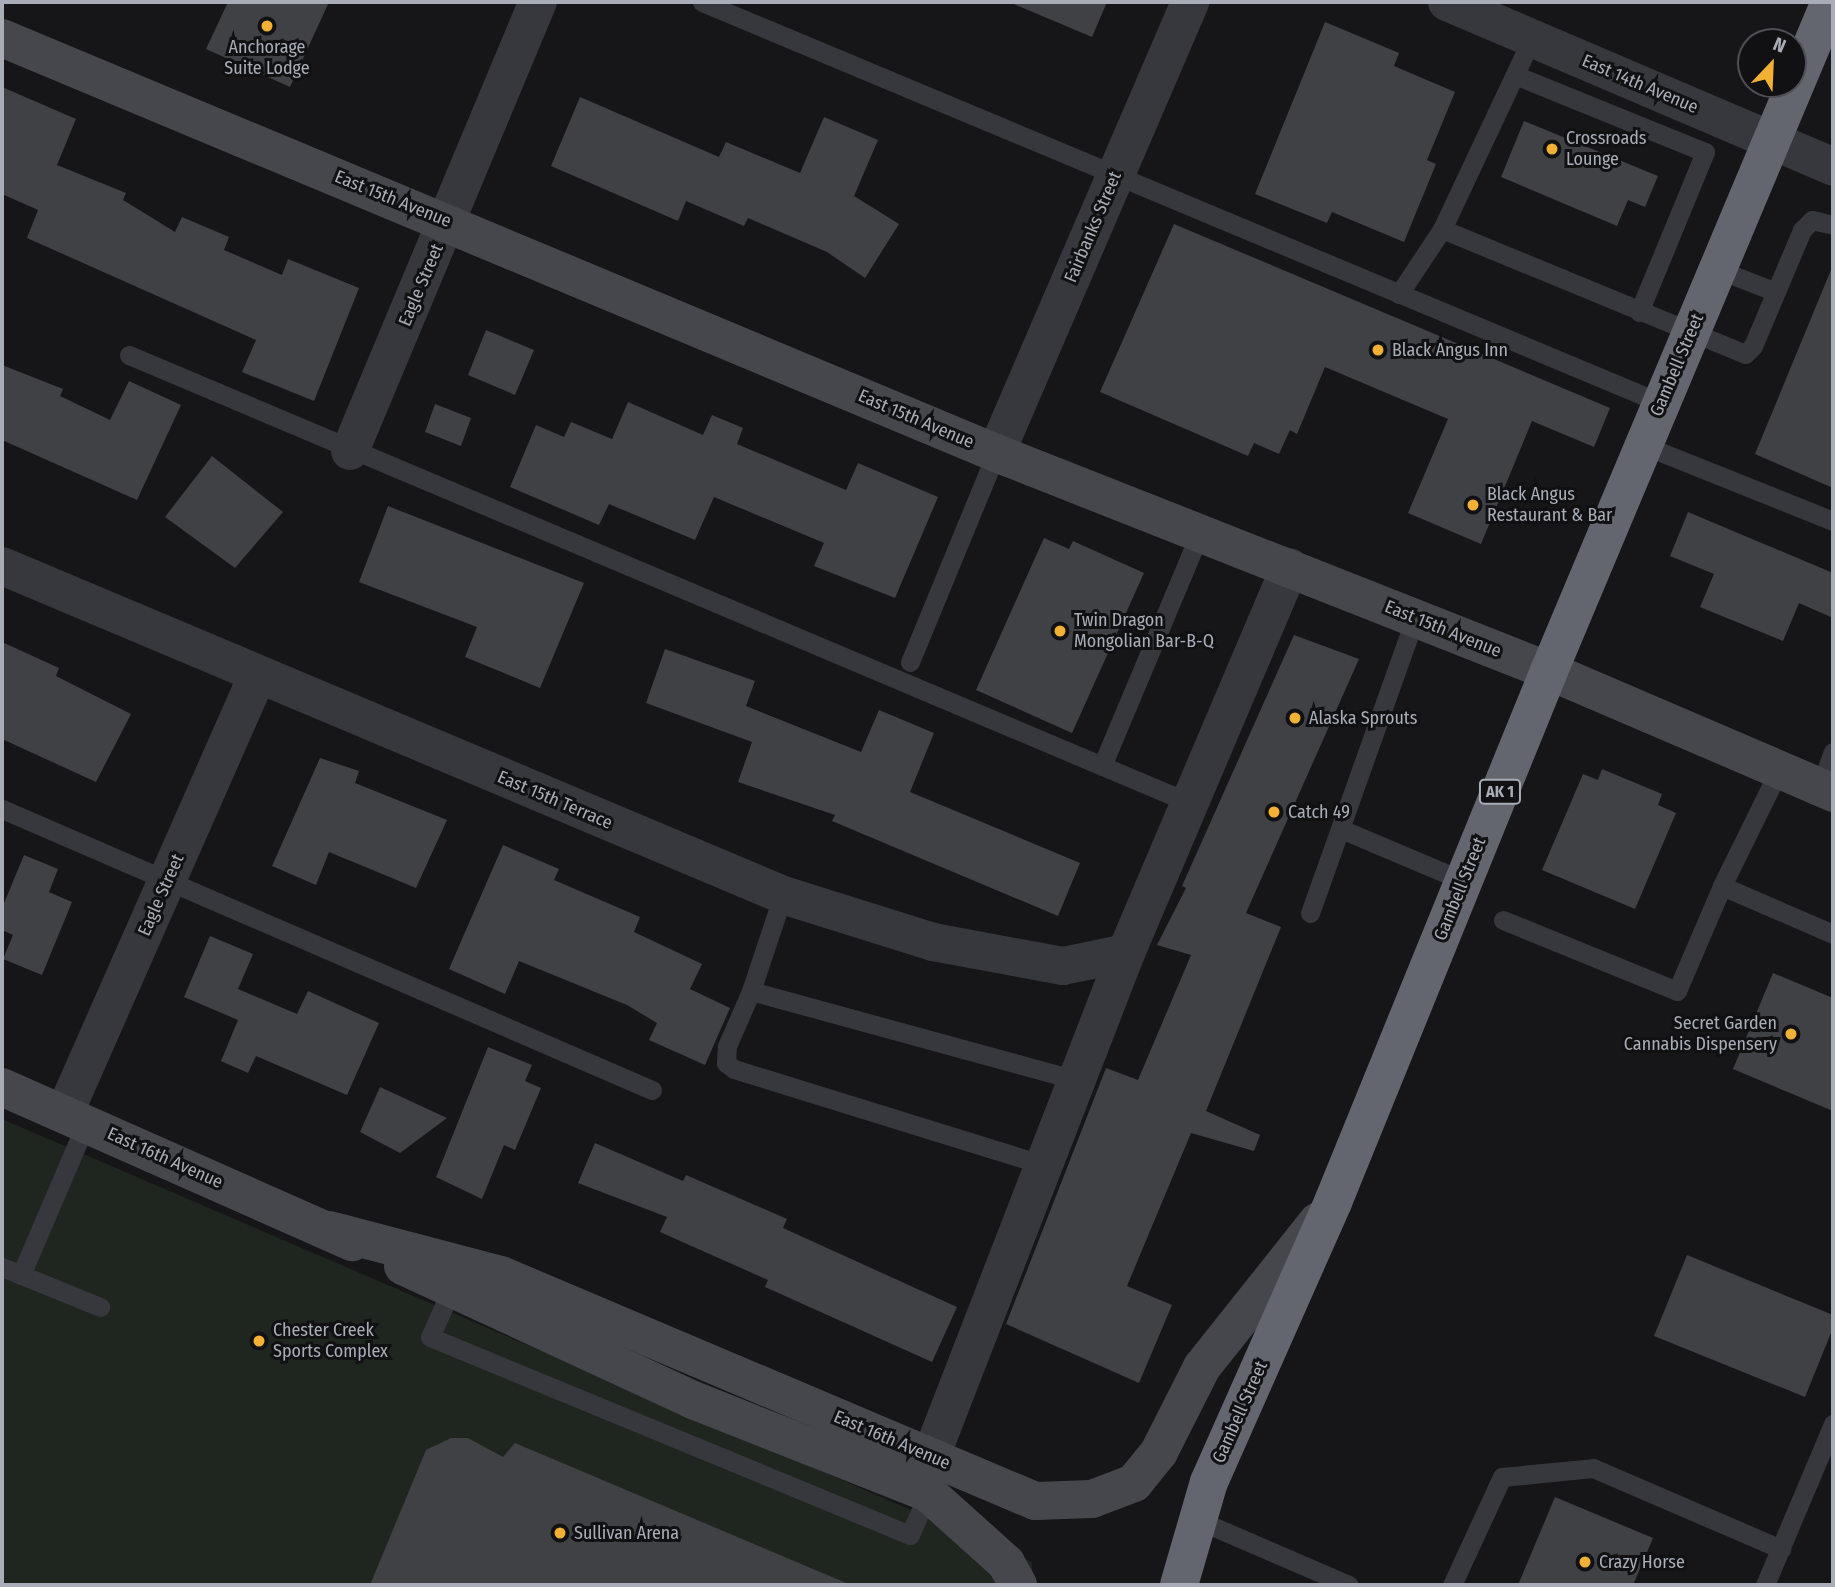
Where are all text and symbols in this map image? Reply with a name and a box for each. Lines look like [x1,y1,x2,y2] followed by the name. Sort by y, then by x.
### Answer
[259,18,275,34] marker: Anchorage Suite Lodge
[1737,28,1807,98] north arrow
[1770,32,1789,58] text: N
[224,37,310,80] place label: Anchorage Suite Lodge
[1579,50,1701,118] street label: East 14th Avenue
[1566,128,1647,170] place label: Crossroads Lounge
[1544,141,1560,157] marker: Crossroads Lounge
[332,166,454,232] street label: East 15th Avenue
[1060,168,1126,286] street label: Fairbanks Street
[394,241,448,329] street label: Eagle Street
[1646,310,1708,420] street label: Gambell Street
[1392,339,1508,361] place label: Black Angus Inn
[1370,342,1386,358] marker: Black Angus Inn
[855,385,977,453] street label: East 15th Avenue
[1487,484,1612,526] place label: Black Angus Restaurant & Bar
[1465,497,1481,513] marker: Black Angus Restaurant & Bar
[1382,596,1504,662] street label: East 15th Avenue
[1074,610,1214,652] place label: Twin Dragon Mongolian Bar-B-Q
[1052,623,1068,639] marker: Twin Dragon Mongolian Bar-B-Q
[1309,707,1417,729] place label: Alaska Sprouts
[1287,710,1303,726] marker: Alaska Sprouts
[494,766,616,834] street label: East 15th Terrace
[1477,779,1523,804] road number: AK 1
[1288,801,1350,823] place label: Catch 49
[1266,804,1282,820] marker: Catch 49
[1429,834,1491,944] street label: Gambell Street
[133,851,189,939] street label: Eagle Street
[1624,1013,1777,1056] place label: Secret Garden Cannabis Dispensery
[1783,1026,1799,1042] marker: Secret Garden Cannabis Dispensery
[104,1123,226,1193] street label: East 16th Avenue
[273,1320,388,1362] place label: Chester Creek Sports Complex
[251,1333,267,1349] marker: Chester Creek Sports Complex
[1208,1358,1272,1466] street label: Gambell Street
[831,1406,953,1474] street label: East 16th Avenue
[574,1522,679,1544] place label: Sullivan Arena
[552,1525,568,1541] marker: Sullivan Arena
[1599,1551,1685,1573] place label: Crazy Horse
[1577,1554,1593,1570] marker: Crazy Horse

